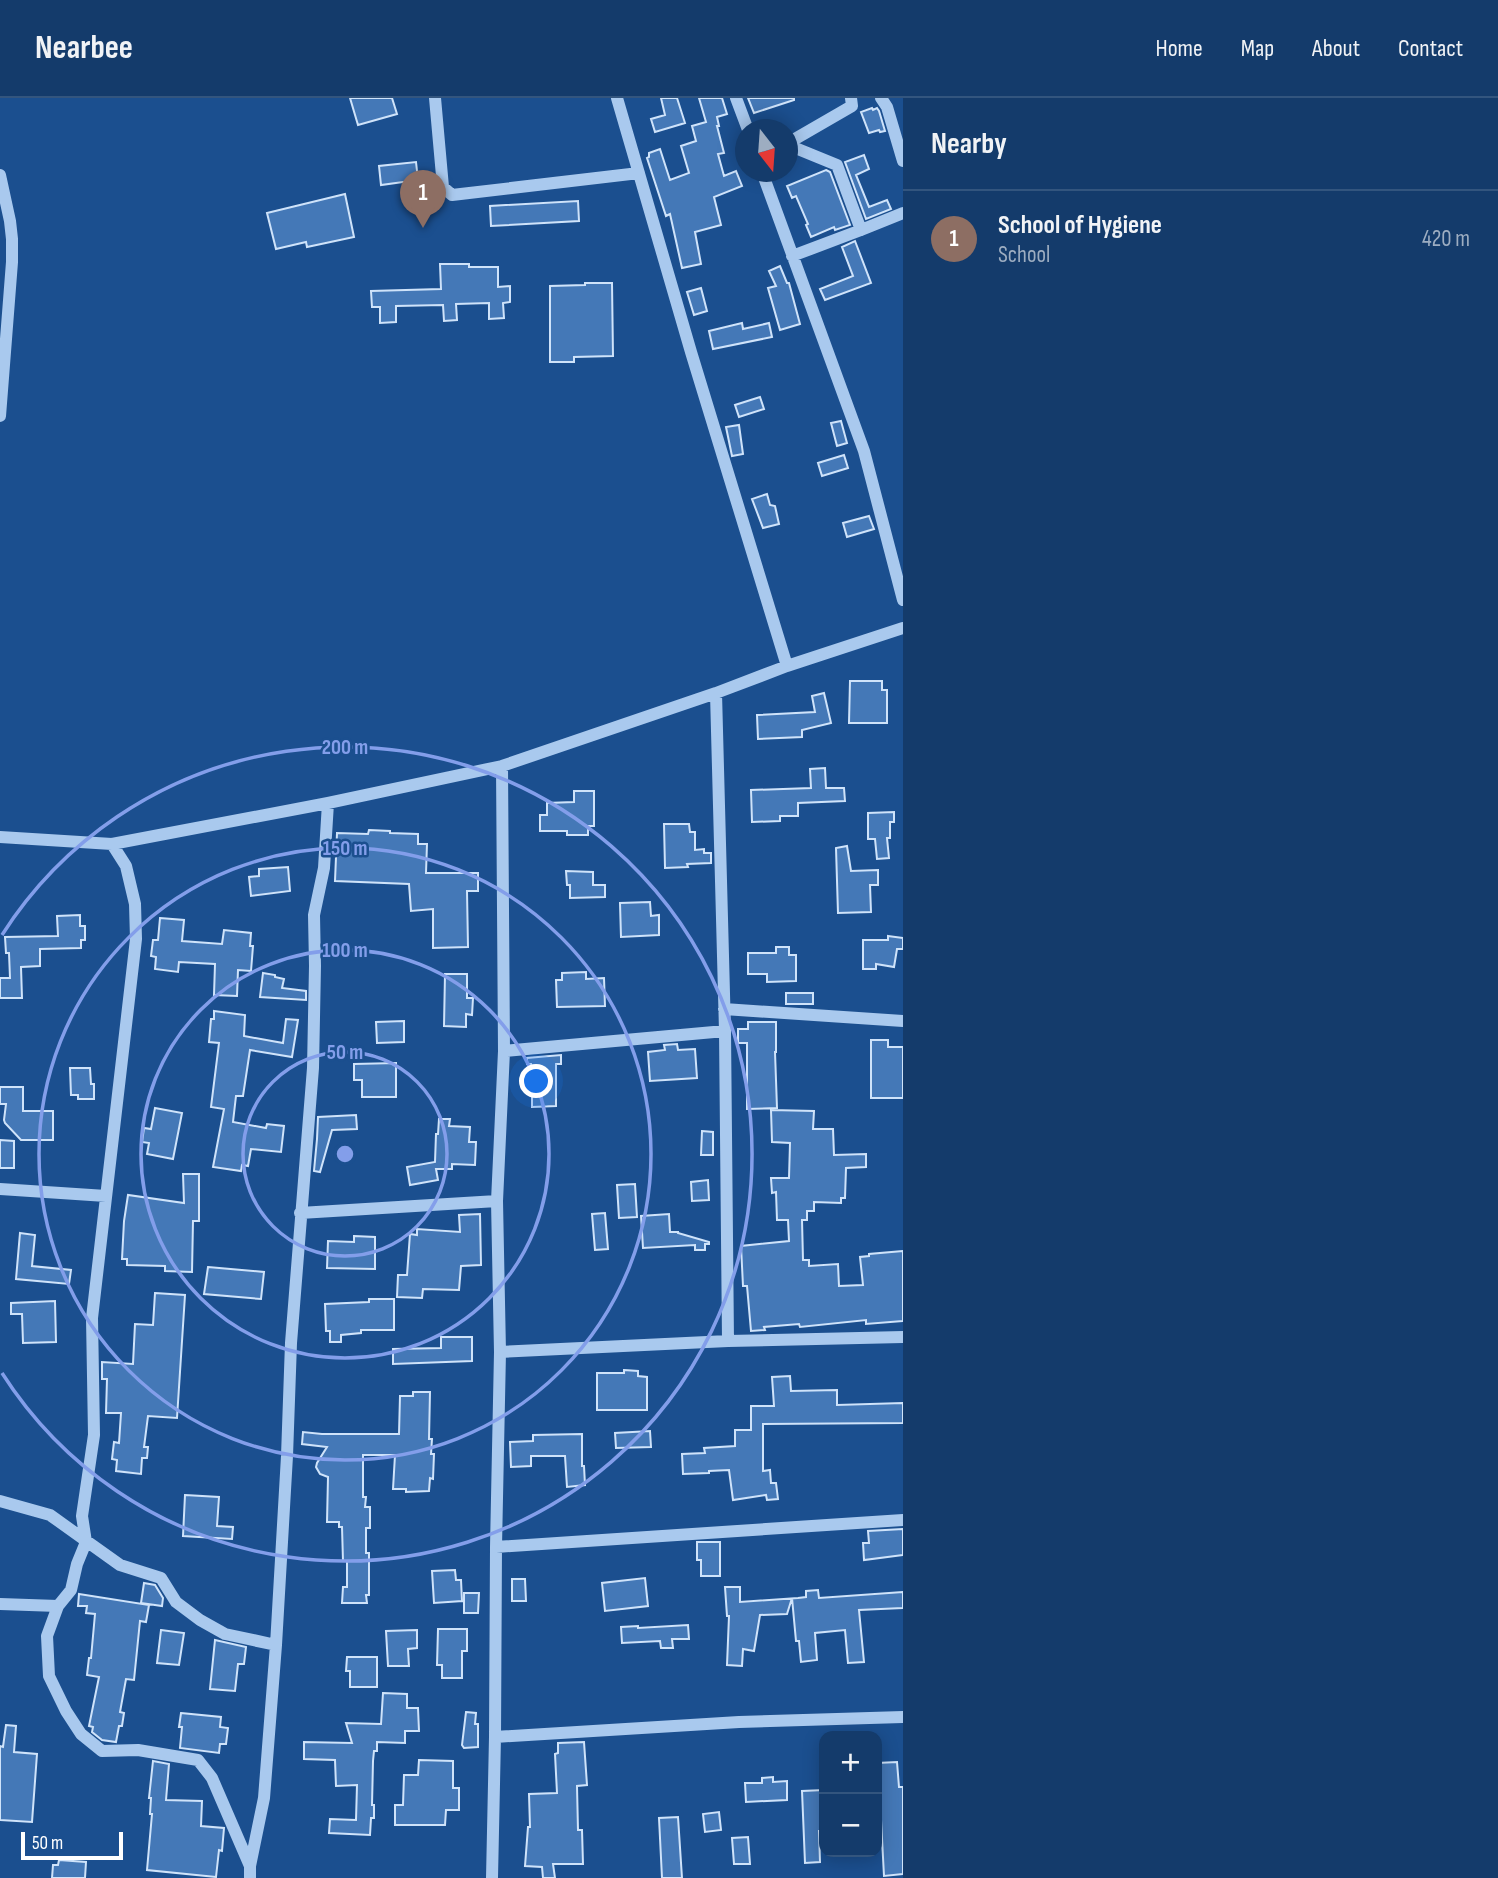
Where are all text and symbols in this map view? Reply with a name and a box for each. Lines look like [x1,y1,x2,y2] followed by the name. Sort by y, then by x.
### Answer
[35,28,133,68] text: Nearbee
[1155,34,1203,63] text: Home
[1241,34,1274,63] text: Map
[1312,34,1360,63] text: About
[1398,34,1463,63] text: Contact
[735,119,798,182] north arrow
[931,126,1007,162] text: Nearby
[400,170,446,228] pin: 1
[998,210,1162,241] text: School of Hygiene
[949,225,959,253] text: 1
[1422,225,1470,253] text: 420 m
[998,241,1050,269] text: School
[322,735,368,760] text: 200 m
[323,836,367,861] text: 150 m
[322,938,368,963] text: 100 m
[327,1040,363,1065] text: 50 m
[519,1064,553,1098] your location
[333,1142,357,1166] centre of rings
[819,1731,882,1857] map controls
[819,1731,882,1794] button: +
[819,1794,882,1857] button: −
[21,1829,122,1861] scale bar
[32,1832,63,1855] text: 50 m

